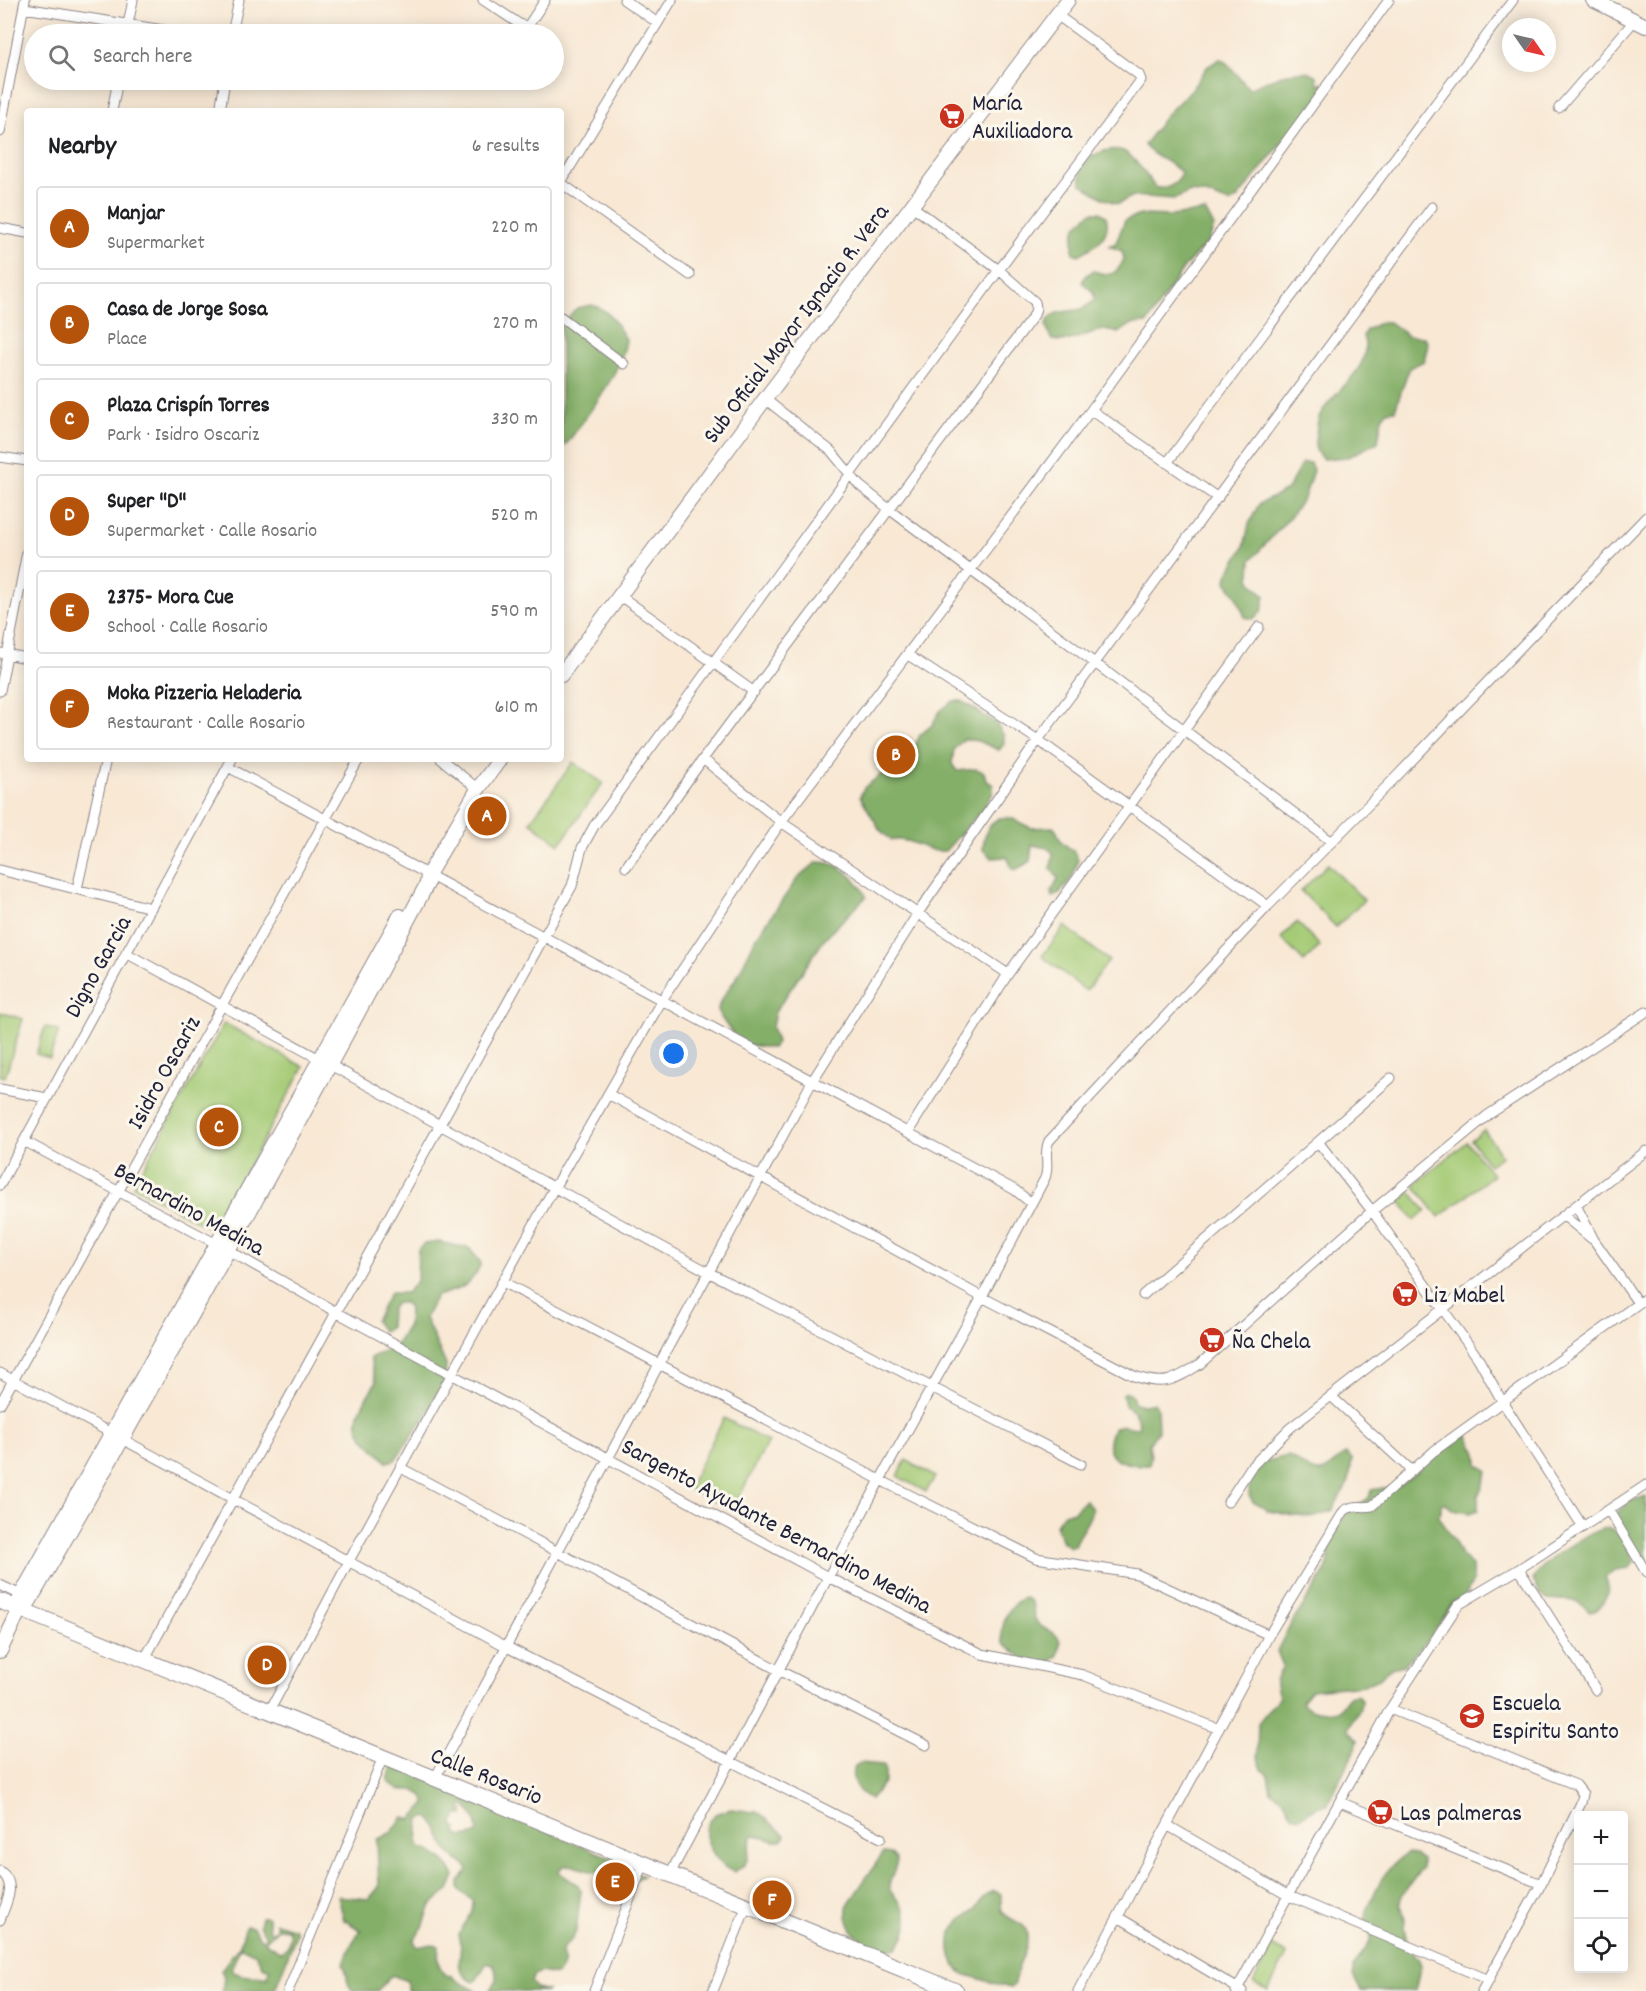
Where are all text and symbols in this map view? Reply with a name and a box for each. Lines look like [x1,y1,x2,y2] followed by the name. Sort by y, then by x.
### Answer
[1502,18,1556,72] north arrow
[24,24,564,90] search box
[45,41,78,74] icon: search
[93,42,192,73] text: Search here
[972,88,1073,150] place label: María Auxiliadora
[937,101,967,131] supermarket icon: María Auxiliadora
[48,129,116,166] text: Nearby
[472,133,540,161] text: 6 results
[696,197,899,452] street label: Sub Oficial Mayor Ignacio R. Vera
[107,199,165,230] text: Manjar
[64,214,75,242] text: A
[491,214,538,242] text: 220 m
[107,230,205,258] text: Supermarket
[107,295,267,326] text: Casa de Jorge Sosa
[65,310,74,338] text: B
[492,310,538,338] text: 270 m
[107,326,147,354] text: Place
[107,391,270,422] text: Plaza Crispín Torres
[65,406,74,434] text: C
[491,406,538,434] text: 330 m
[107,422,259,450] text: Park · Isidro Oscariz
[107,487,186,518] text: Super "D"
[64,502,75,530] text: D
[491,502,538,530] text: 520 m
[107,518,317,546] text: Supermarket · Calle Rosario
[107,583,234,614] text: 2375- Mora Cue
[65,598,74,626] text: E
[490,598,538,626] text: 590 m
[107,614,268,642] text: School · Calle Rosario
[107,679,301,710] text: Moka Pizzeria Heladeria
[65,694,74,722] text: F
[495,694,538,722] text: 610 m
[107,710,305,738] text: Restaurant · Calle Rosario
[876,732,916,777] pin: B
[468,794,506,838] pin: A
[58,910,142,1025] street label: Digno Garcia
[120,1010,211,1137] street label: Isidro Oscariz
[659,1039,688,1068] your location
[200,1104,238,1150] pin: C
[107,1155,271,1266] street label: Bernardino Medina
[1390,1279,1420,1309] supermarket icon: Liz Mabel
[1424,1280,1505,1314] place label: Liz Mabel
[1197,1325,1227,1355] supermarket icon: Ña Chela
[1232,1326,1311,1360] place label: Ña Chela
[614,1431,938,1625] street label: Sargento Ayudante Bernardino Medina
[248,1642,286,1688] pin: D
[1492,1688,1619,1750] place label: Escuela Espiritu Santo
[1457,1701,1487,1731] school or university icon: Escuela Espiritu Santo
[425,1740,547,1816] street label: Calle Rosario
[1365,1797,1395,1827] supermarket icon: Las palmeras
[1400,1798,1522,1832] place label: Las palmeras
[1574,1811,1628,1973] map controls
[1574,1811,1628,1865] button: +
[596,1860,634,1904] pin: E
[1574,1865,1628,1919] button: −
[752,1878,792,1922] pin: F
[1574,1919,1628,1973] button: locate

